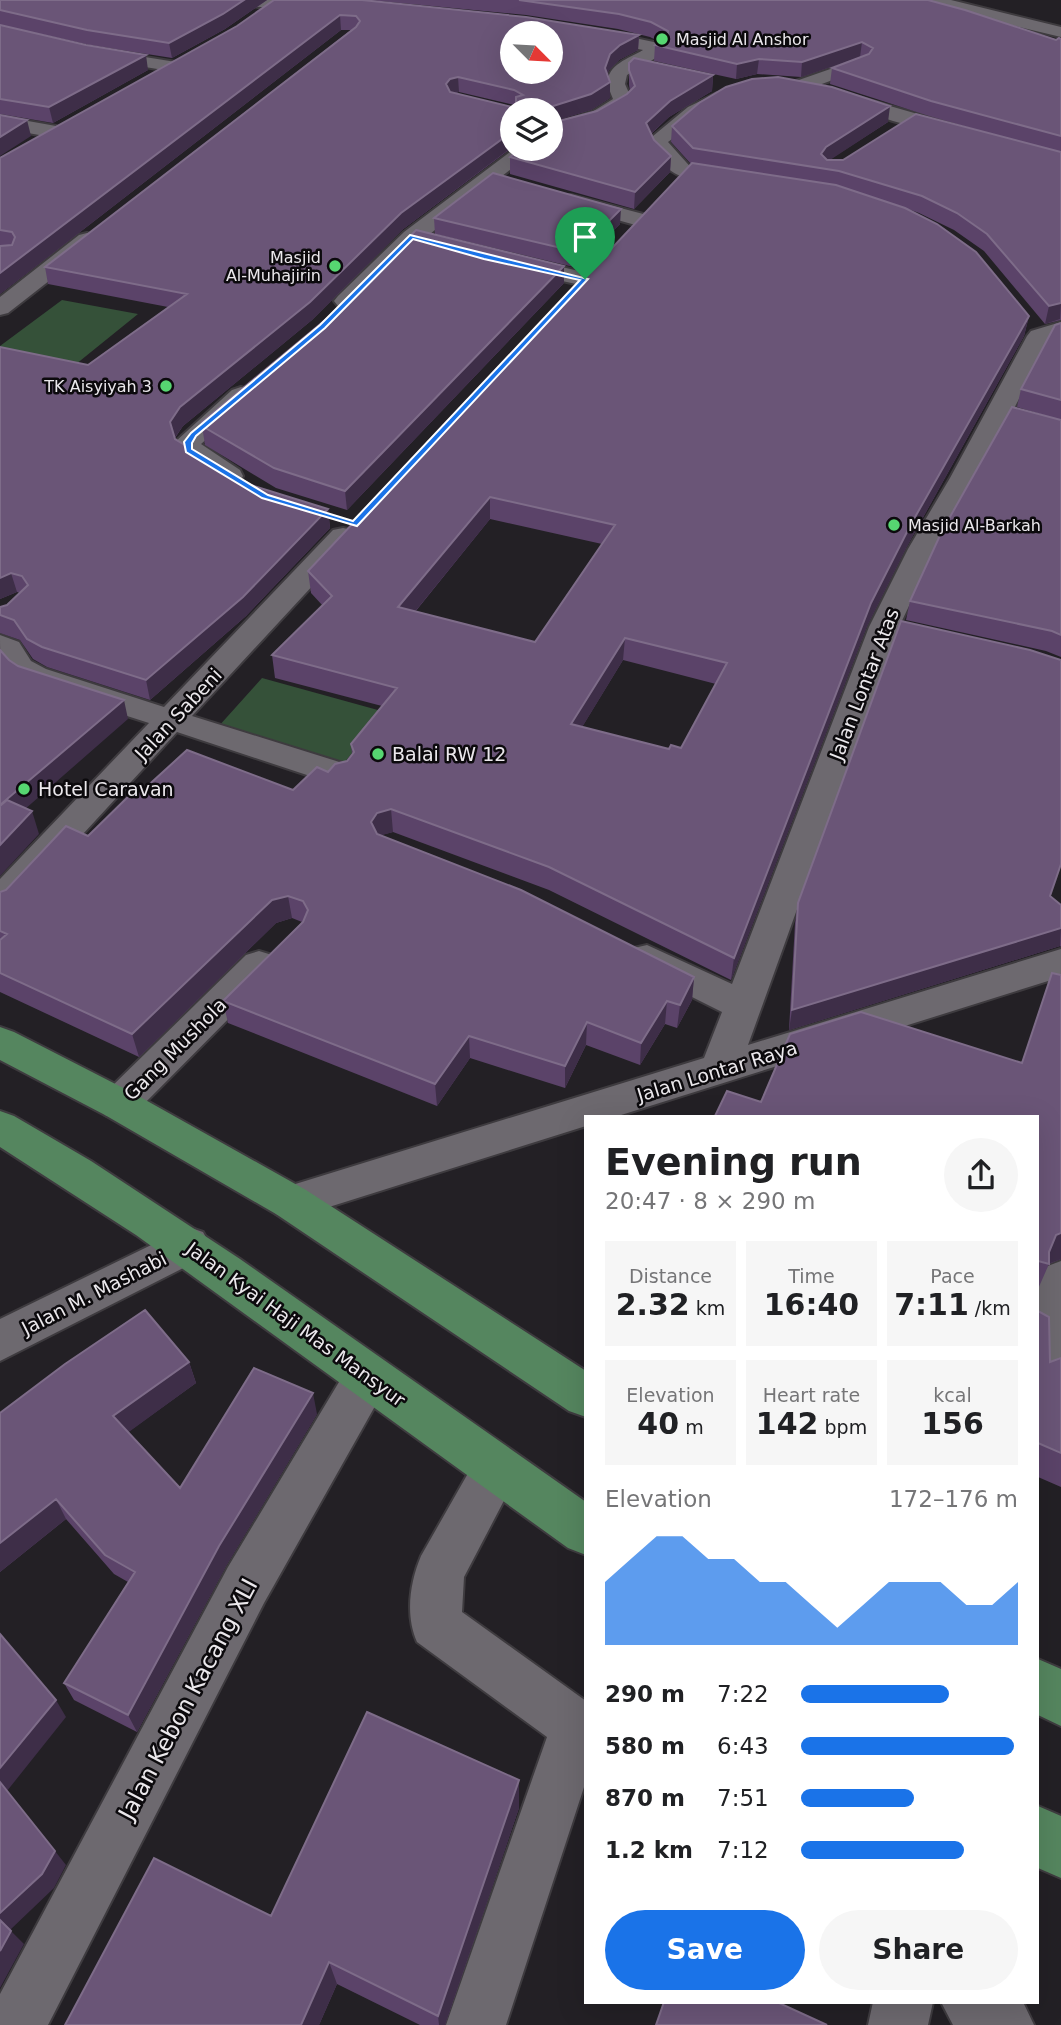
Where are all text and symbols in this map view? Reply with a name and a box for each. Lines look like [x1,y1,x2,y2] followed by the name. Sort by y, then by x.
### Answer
[500,21,564,84] north arrow
[500,21,563,161] map controls
[676,30,809,49] place label: Masjid Al Anshor
[654,31,670,47] marker: Masjid Al Anshor
[500,98,563,161] button: layers
[555,207,615,279] pin
[566,218,604,256] icon: arrive
[226,248,321,285] place label: Masjid Al-Muhajirin
[327,258,343,274] marker: Masjid Al-Muhajirin
[43,377,152,396] place label: TK Aisyiyah 3
[158,378,174,394] marker: TK Aisyiyah 3
[908,516,1041,535] place label: Masjid Al-Barkah
[886,517,902,533] marker: Masjid Al-Barkah
[825,605,903,764] street label: Jalan Lontar Atas
[129,664,226,765] street label: Jalan Sabeni
[392,743,506,765] place label: Balai RW 12
[370,746,386,762] marker: Balai RW 12
[38,778,174,800] place label: Hotel Caravan
[16,781,32,797] marker: Hotel Caravan
[119,993,231,1105] street label: Gang Mushola
[633,1036,800,1106] street label: Jalan Lontar Raya
[944,1138,1018,1212] button: share
[605,1140,862,1184] text: Evening run
[605,1188,815,1214] text: 20:47 · 8 × 290 m
[181,1237,410,1411] street label: Jalan Kyai Haji Mas Mansyur
[17,1247,170,1340] street label: Jalan M. Mashabi
[629,1265,712,1287] text: Distance
[788,1265,835,1287] text: Time
[930,1265,975,1287] text: Pace
[616,1287,690,1322] text: 2.32
[764,1287,859,1322] text: 16:40
[894,1287,969,1322] text: 7:11
[690,1297,725,1319] text: km
[969,1297,1011,1319] text: /km
[626,1384,715,1406] text: Elevation
[763,1384,860,1406] text: Heart rate
[933,1384,972,1406] text: kcal
[637,1406,679,1441] text: 40
[756,1406,818,1441] text: 142
[921,1406,984,1441] text: 156
[679,1416,704,1438] text: m
[818,1416,867,1438] text: bpm
[605,1486,712,1512] text: Elevation
[889,1486,1018,1512] text: 172–176 m
[112,1574,263,1826] street label: Jalan Kebon Kacang XLI
[605,1681,685,1707] text: 290 m
[717,1681,769,1707] text: 7:22
[605,1733,685,1759] text: 580 m
[717,1733,769,1759] text: 6:43
[605,1785,685,1811] text: 870 m
[717,1785,769,1811] text: 7:51
[605,1837,693,1863] text: 1.2 km
[717,1837,769,1863] text: 7:12
[605,1910,805,1990] button: Save
[819,1910,1018,1990] button: Share

